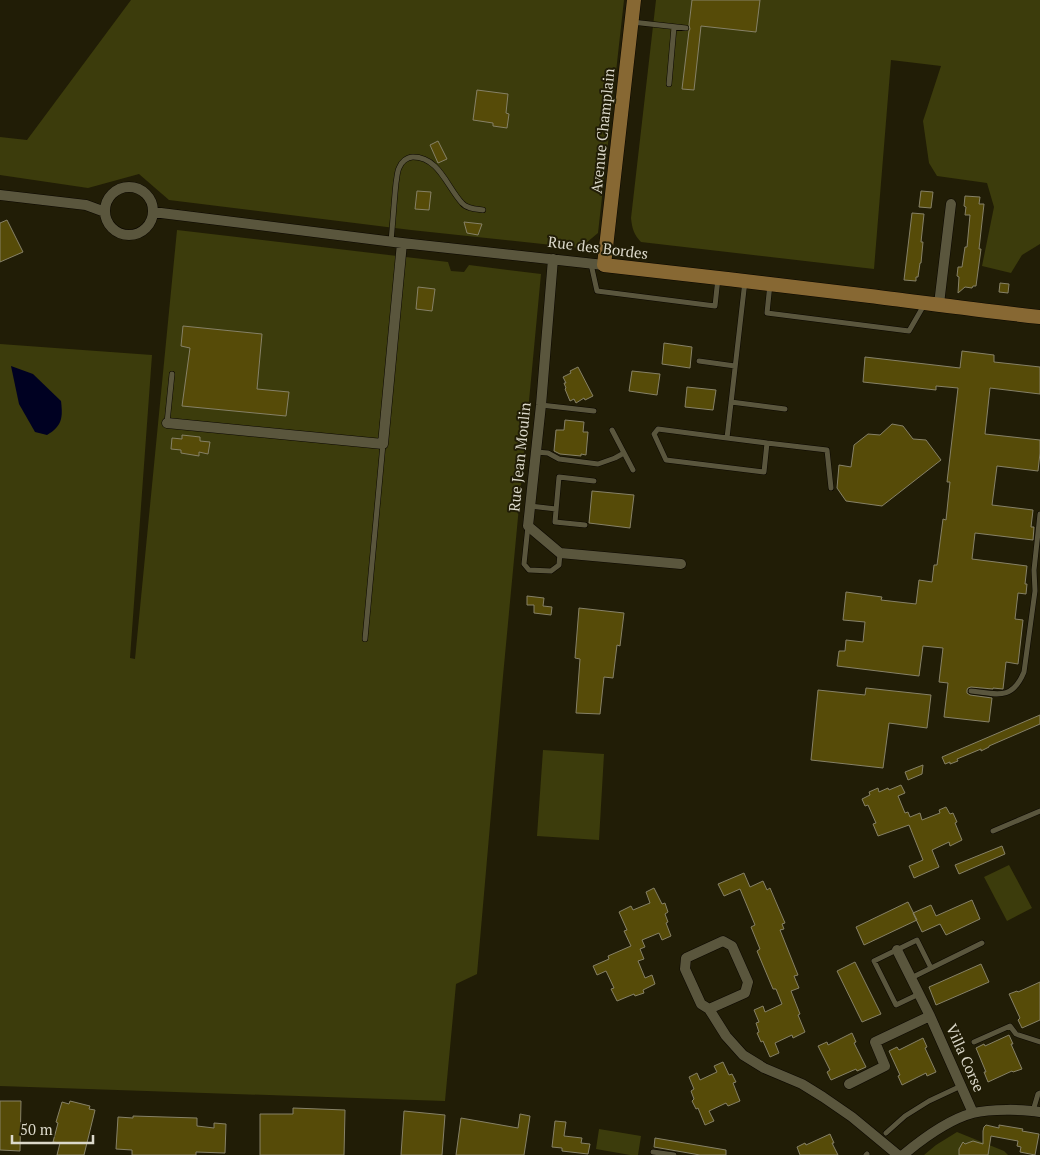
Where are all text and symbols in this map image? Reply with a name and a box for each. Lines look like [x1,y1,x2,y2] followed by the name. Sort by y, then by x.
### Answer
[585,67,619,194] street label: Avenue Champlain
[547,231,649,263] street label: Rue des Bordes
[503,401,535,513] street label: Rue Jean Moulin
[942,1020,990,1095] street label: Villa Corse
[12,1112,94,1144] scale bar
[20,1119,53,1139] text: 50 m

